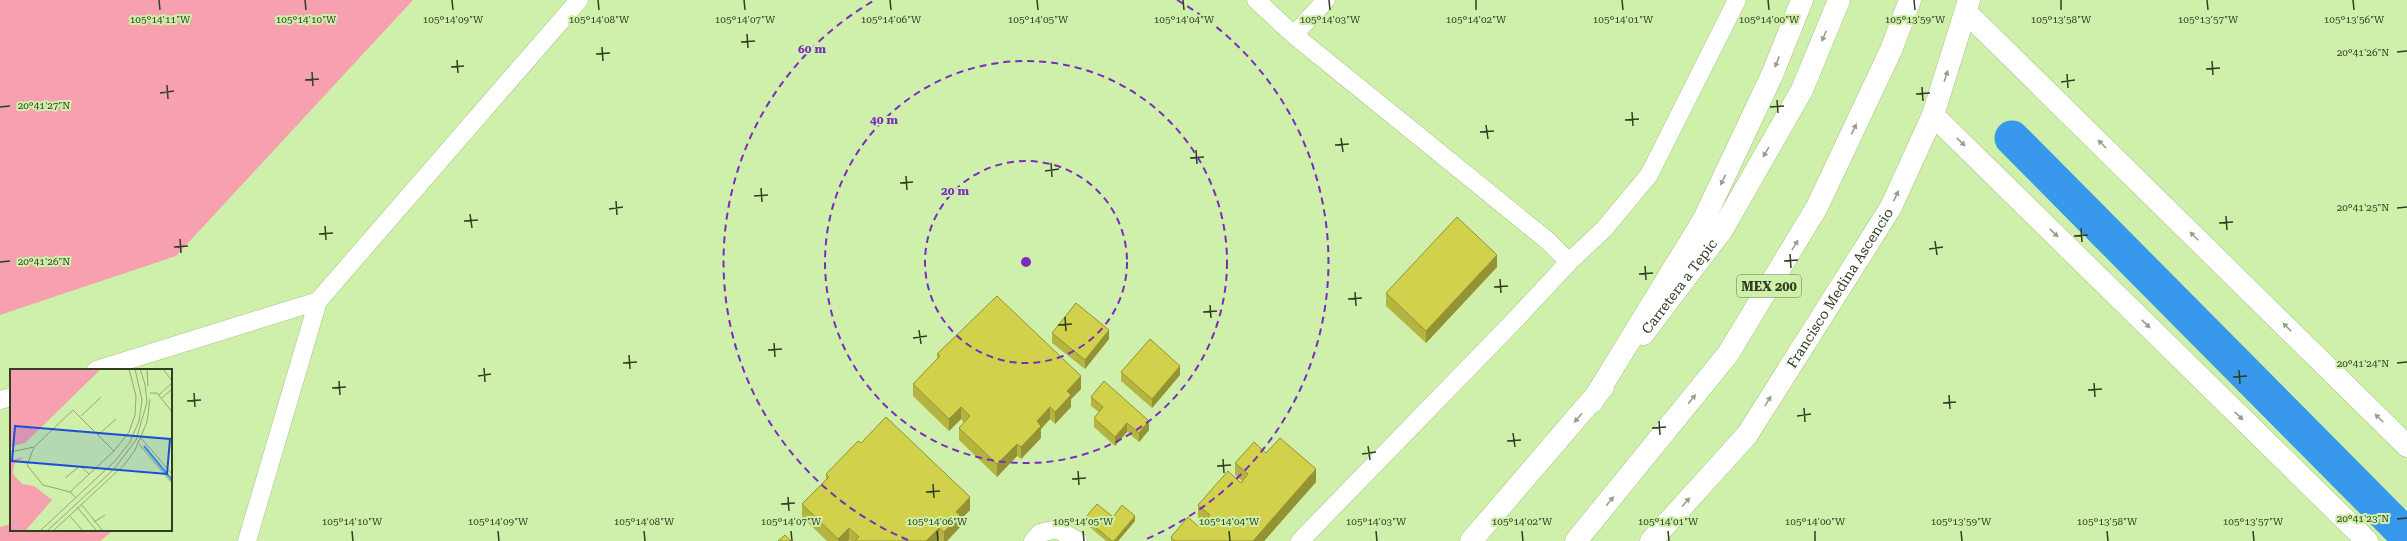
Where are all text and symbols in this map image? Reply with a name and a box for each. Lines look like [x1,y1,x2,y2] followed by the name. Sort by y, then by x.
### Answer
[130,14,191,25] text: 105°14'11"W
[276,14,337,25] text: 105°14'10"W
[423,14,484,25] text: 105°14'09"W
[569,14,630,25] text: 105°14'08"W
[715,14,776,25] text: 105°14'07"W
[861,14,922,25] text: 105°14'06"W
[1008,14,1069,25] text: 105°14'05"W
[1154,14,1215,25] text: 105°14'04"W
[1300,14,1361,25] text: 105°14'03"W
[1446,14,1507,25] text: 105°14'02"W
[1593,14,1654,25] text: 105°14'01"W
[1739,14,1800,25] text: 105°14'00"W
[1885,14,1946,25] text: 105°13'59"W
[2031,14,2092,25] text: 105°13'58"W
[2178,14,2239,25] text: 105°13'57"W
[2324,14,2385,25] text: 105°13'56"W
[1821,31,1827,42] one-way arrow
[798,42,826,56] text: 60 m
[2337,47,2389,58] text: 20°41'26"N
[1774,57,1780,69] one-way arrow
[1943,70,1949,82] one-way arrow
[18,100,70,111] text: 20°41'27"N
[870,113,898,127] text: 40 m
[1851,123,1857,135] one-way arrow
[1956,137,1966,147] one-way arrow
[2097,139,2107,149] one-way arrow
[1763,146,1770,158] one-way arrow
[1720,175,1726,186] one-way arrow
[941,184,969,198] text: 20 m
[1893,190,1899,201] one-way arrow
[2337,202,2389,213] text: 20°41'25"N
[1783,205,1896,371] street label: Francisco Medina Ascencio
[2049,228,2059,238] one-way arrow
[2189,231,2199,241] one-way arrow
[1638,235,1721,337] street label: Carretera a Tepic
[1791,239,1798,250] one-way arrow
[1019,255,1033,269] centre of rings
[18,256,70,267] text: 20°41'26"N
[1737,275,1801,297] road number: MEX 200
[2141,320,2151,329] one-way arrow
[2282,322,2292,332] one-way arrow
[2337,358,2389,369] text: 20°41'24"N
[10,369,172,531] inset map
[1687,394,1696,404] one-way arrow
[1764,396,1772,406] one-way arrow
[2234,411,2244,420] one-way arrow
[1574,413,1583,422] one-way arrow
[2374,414,2384,423] one-way arrow
[1606,495,1615,506] one-way arrow
[1682,496,1691,507] one-way arrow
[2337,513,2389,524] text: 20°41'23"N
[322,516,383,527] text: 105°14'10"W
[468,516,529,527] text: 105°14'09"W
[614,516,675,527] text: 105°14'08"W
[761,516,822,527] text: 105°14'07"W
[907,516,968,527] text: 105°14'06"W
[1053,516,1114,527] text: 105°14'05"W
[1199,516,1260,527] text: 105°14'04"W
[1346,516,1407,527] text: 105°14'03"W
[1492,516,1553,527] text: 105°14'02"W
[1638,516,1699,527] text: 105°14'01"W
[1785,516,1846,527] text: 105°14'00"W
[1931,516,1992,527] text: 105°13'59"W
[2077,516,2138,527] text: 105°13'58"W
[2223,516,2284,527] text: 105°13'57"W

